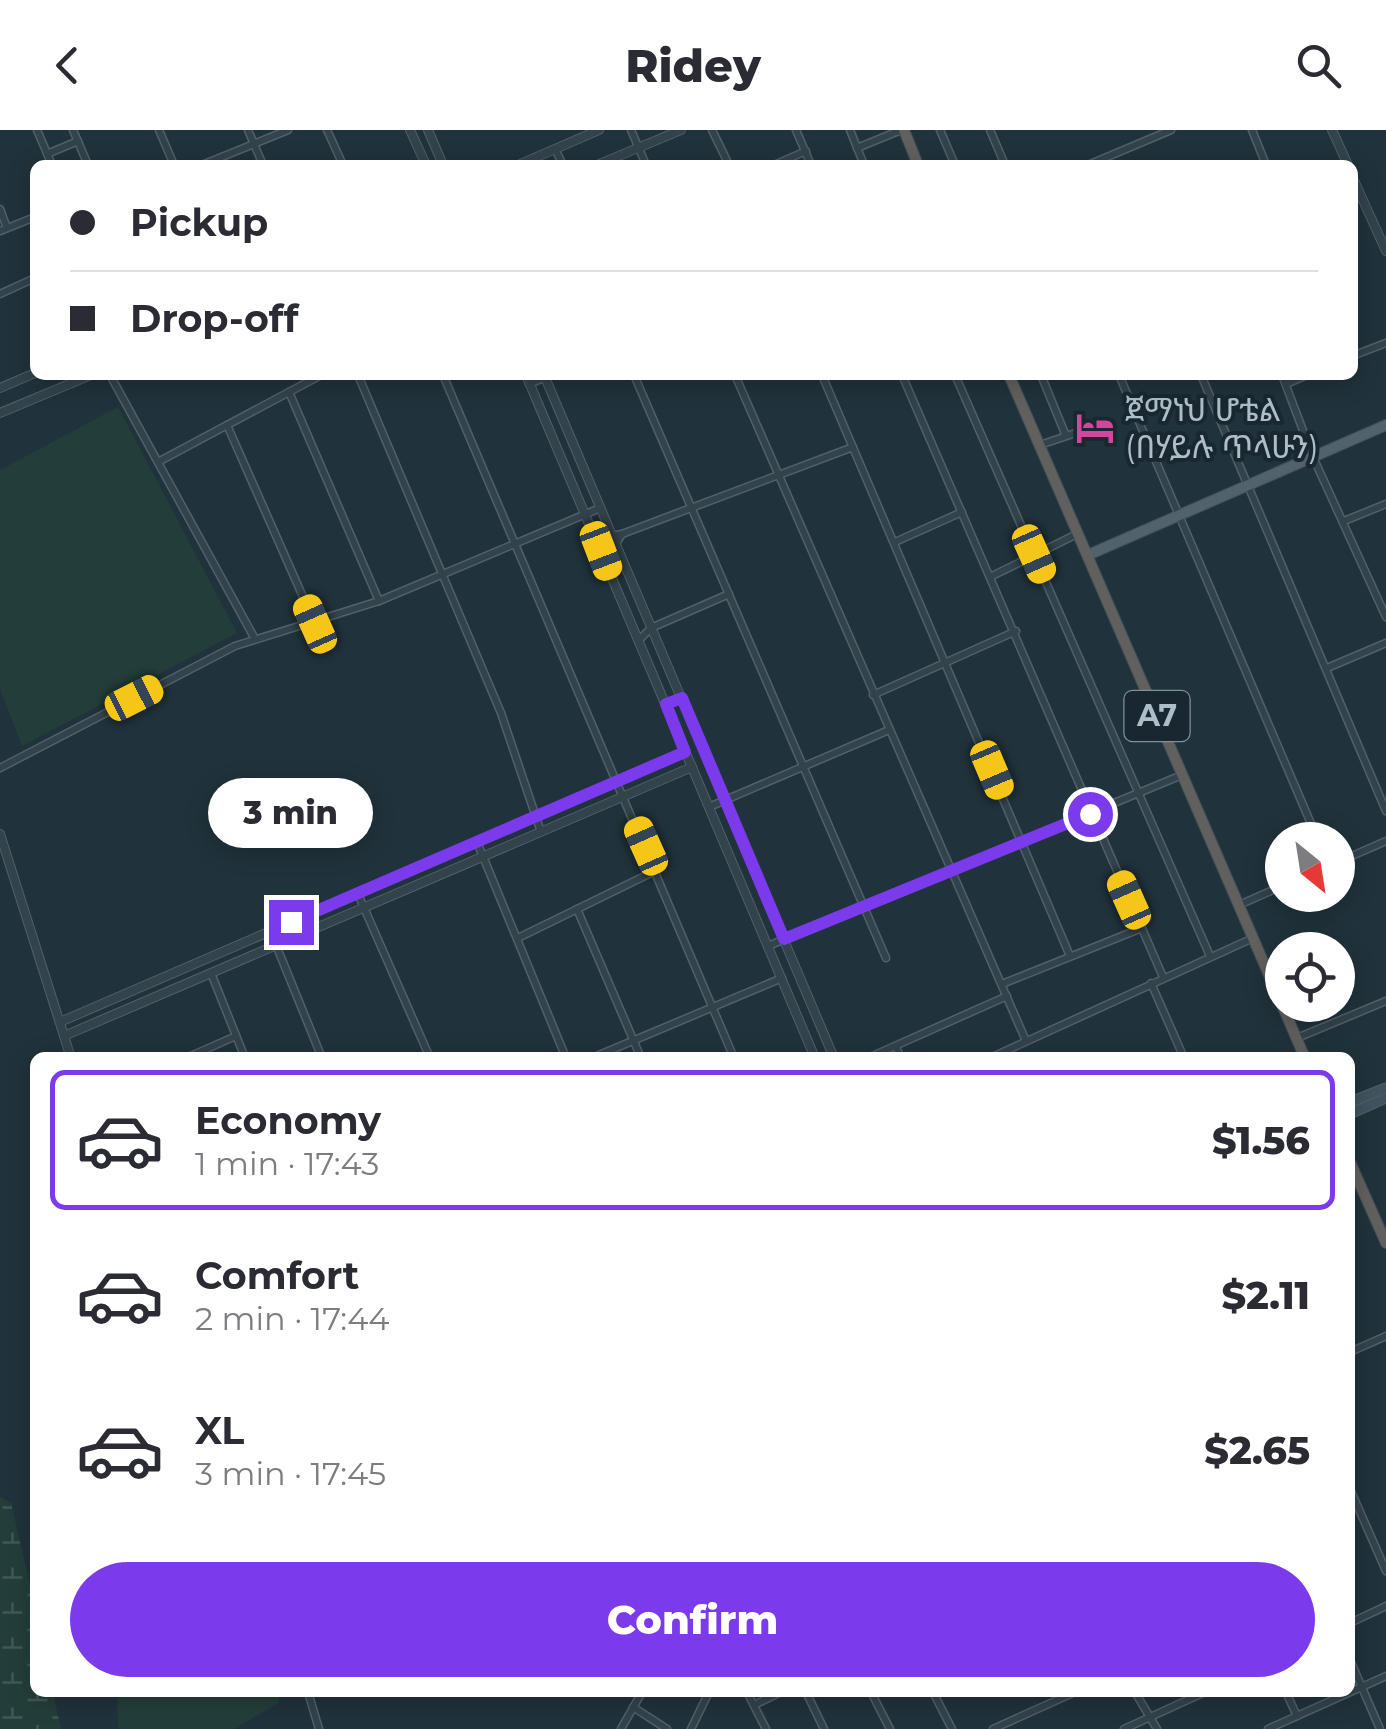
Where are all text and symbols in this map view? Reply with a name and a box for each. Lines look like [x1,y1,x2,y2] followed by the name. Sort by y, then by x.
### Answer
[40,38,95,93] icon: back
[625,38,761,93] text: Ridey
[1291,38,1346,93] icon: search
[130,199,268,246] text: Pickup
[130,295,299,342] text: Drop-off
[1125,390,1319,466] place label: ጀማነህ ሆቴል (በሃይሉ ጥላሁን)
[1074,407,1116,449] hotel icon: ጀማነህ ሆቴል (በሃይሉ ጥላሁን)
[576,518,626,584] car
[1008,520,1060,588] car
[289,590,341,658] car
[100,671,168,725] car
[1124,691,1190,741] road number: A7
[966,737,1018,803] car
[208,777,374,847] callout: 3 min
[1068,792,1113,837] route start
[243,793,338,832] text: 3 min
[620,812,672,880] car
[1265,822,1355,912] north arrow
[1265,822,1355,1022] map controls
[1103,866,1155,934] car
[269,900,314,945] route end
[1265,932,1355,1022] button: locate
[75,1095,165,1185] icon: car
[195,1097,381,1144] text: Economy
[1212,1117,1310,1164] text: $1.56
[195,1144,379,1183] text: 1 min · 17:43
[75,1250,165,1340] icon: car
[195,1252,359,1299] text: Comfort
[1221,1272,1310,1319] text: $2.11
[195,1299,389,1338] text: 2 min · 17:44
[75,1405,165,1495] icon: car
[195,1407,244,1454] text: XL
[1204,1427,1310,1474] text: $2.65
[195,1454,386,1493] text: 3 min · 17:45
[70,1562,1315,1677] button: Confirm

